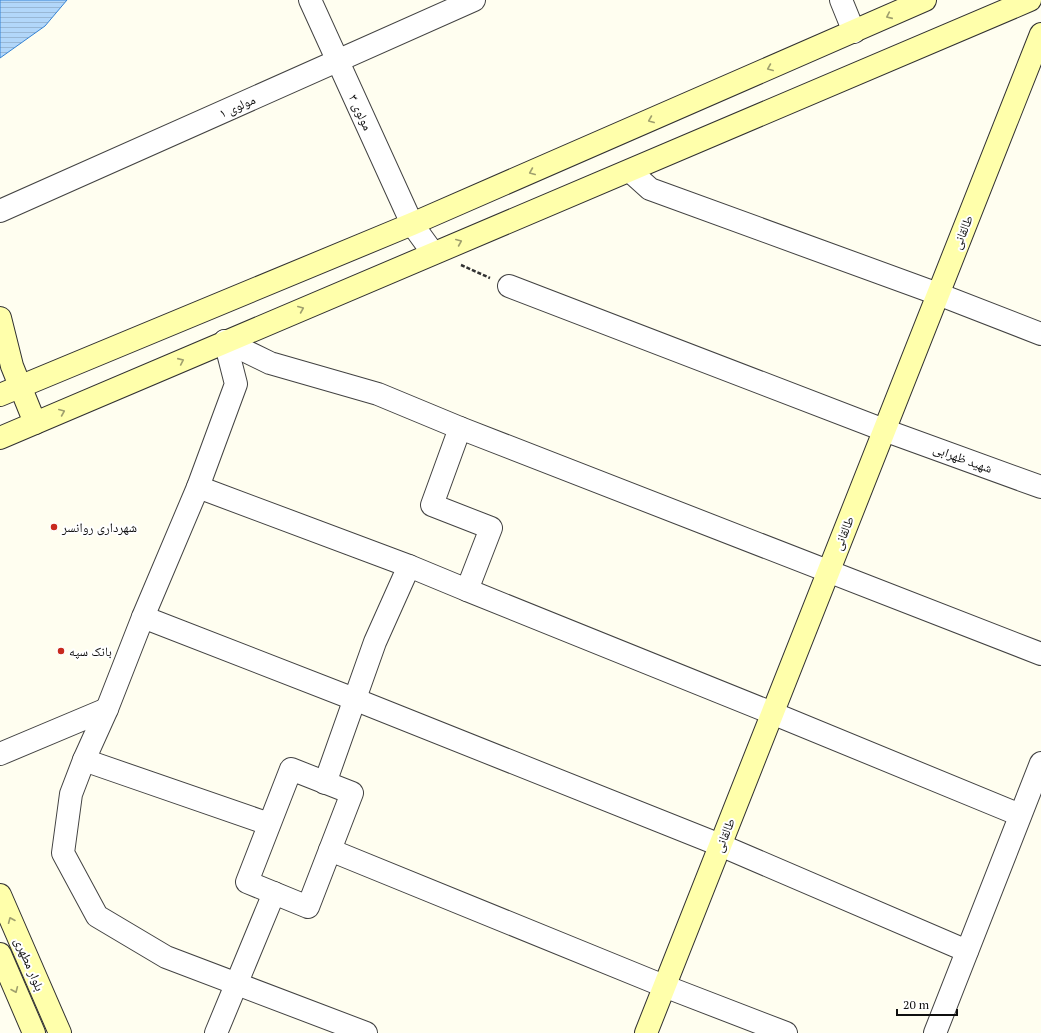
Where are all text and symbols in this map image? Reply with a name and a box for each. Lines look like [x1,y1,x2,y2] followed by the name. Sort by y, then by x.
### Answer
[886,11,894,19] one-way arrow
[767,63,775,71] one-way arrow
[216,90,258,122] street label: مولوی ۱
[345,91,377,133] street label: مولوی ۳
[648,115,655,123] one-way arrow
[528,167,535,175] one-way arrow
[947,212,977,252] street label: طالقانی
[456,239,463,247] one-way arrow
[297,306,304,314] one-way arrow
[177,358,185,366] one-way arrow
[57,409,65,417] one-way arrow
[931,439,995,477] street label: شهید ظهرابی
[828,513,858,553] street label: طالقانی
[61,518,137,536] place label: شهرداری روانسر
[49,522,59,532] marker: شهرداری روانسر
[69,642,112,660] place label: بانک سپه
[56,646,66,656] marker: بانک سپه
[709,815,739,855] street label: طالقانی
[8,917,16,924] one-way arrow
[11,934,49,994] street label: بلوار مطهری
[11,986,19,993] one-way arrow
[897,991,957,1017] scale bar
[903,997,930,1012] text: 20 m

